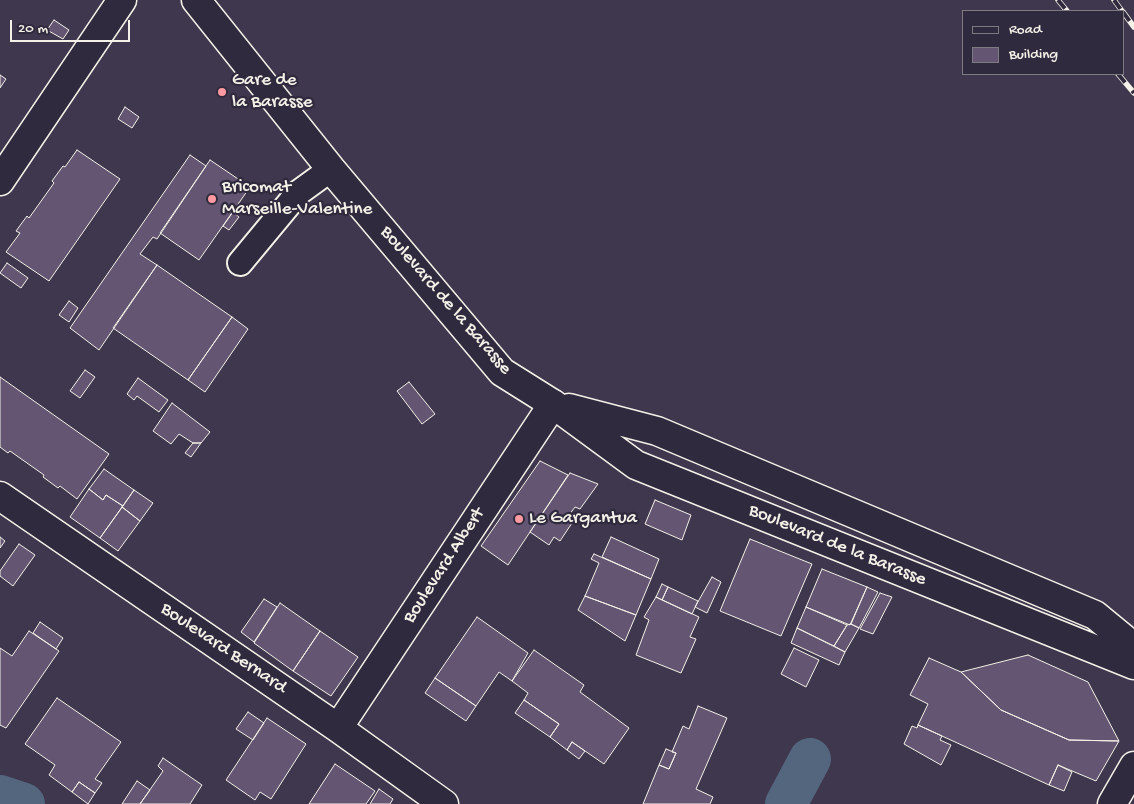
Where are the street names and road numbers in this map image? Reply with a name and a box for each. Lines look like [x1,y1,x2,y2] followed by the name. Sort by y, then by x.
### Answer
[374,222,516,380] street label: Boulevard de la Barasse
[745,500,929,592] street label: Boulevard de la Barasse
[399,504,491,628] street label: Boulevard Albert
[156,598,290,700] street label: Boulevard Bernard

